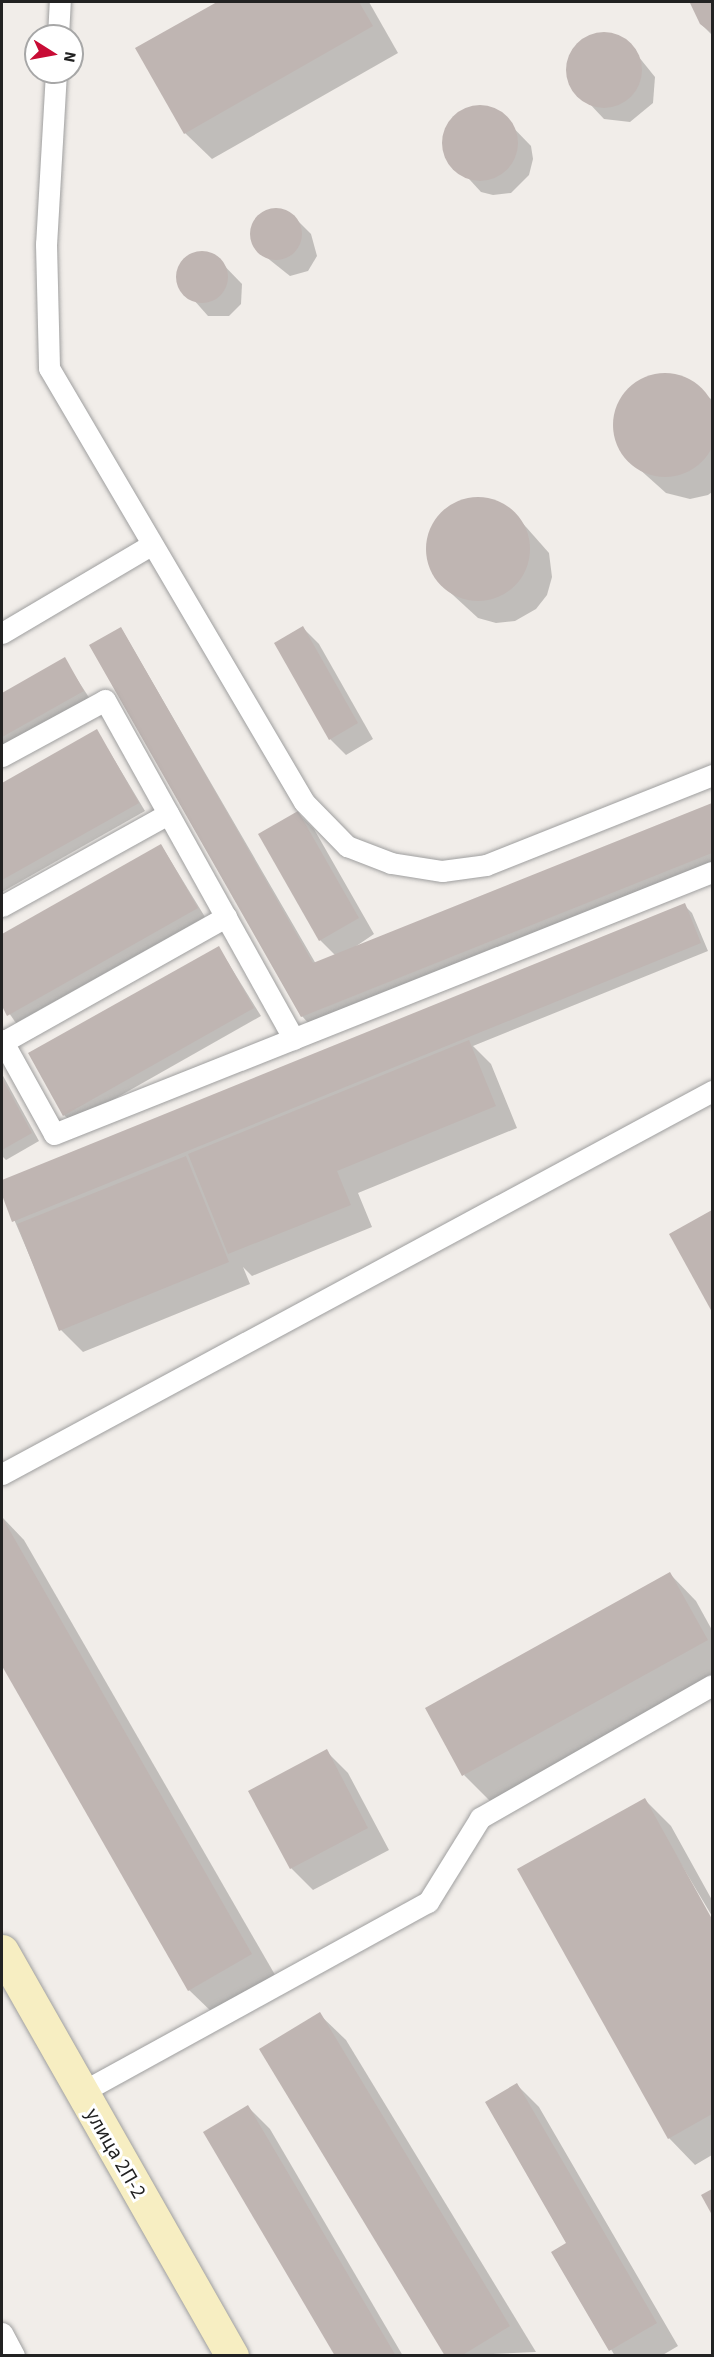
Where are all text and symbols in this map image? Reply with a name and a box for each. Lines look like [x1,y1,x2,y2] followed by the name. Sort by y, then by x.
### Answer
[24,24,84,84] north arrow
[58,50,82,64] text: N
[80,2103,152,2203] street label: улица 2П-2

